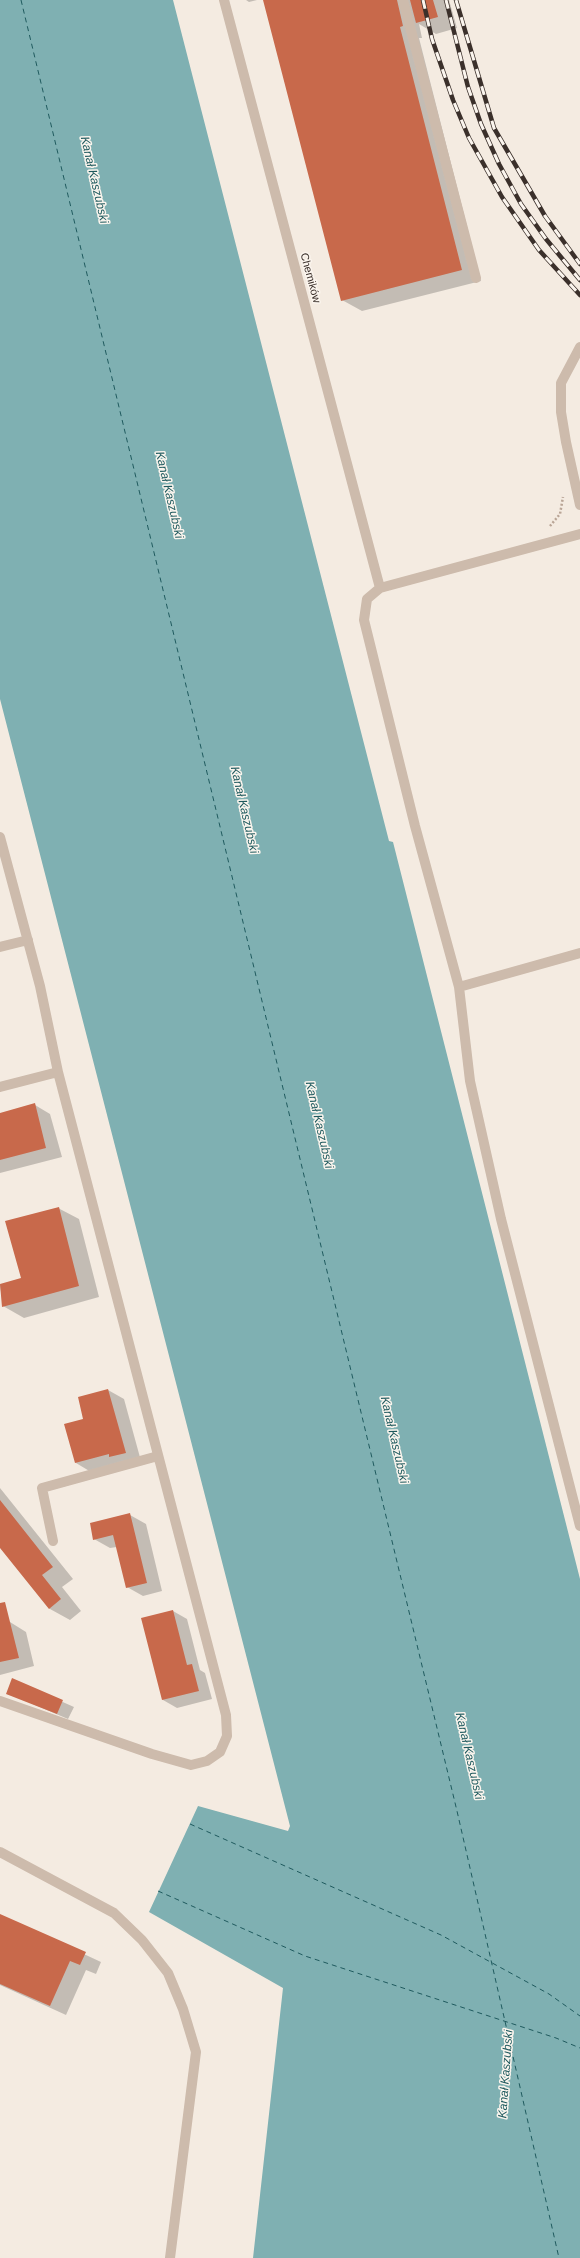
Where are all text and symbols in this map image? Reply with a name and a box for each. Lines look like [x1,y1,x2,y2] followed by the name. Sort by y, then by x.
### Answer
[77,135,111,225] water label: Kanał Kaszubski
[297,251,323,305] street label: Chemików
[152,450,186,540] water label: Kanał Kaszubski
[227,765,261,855] water label: Kanał Kaszubski
[302,1080,336,1170] water label: Kanał Kaszubski
[377,1395,411,1485] water label: Kanał Kaszubski
[452,1711,486,1801] water label: Kanał Kaszubski
[496,2029,516,2119] water label: Kanał Kaszubski

